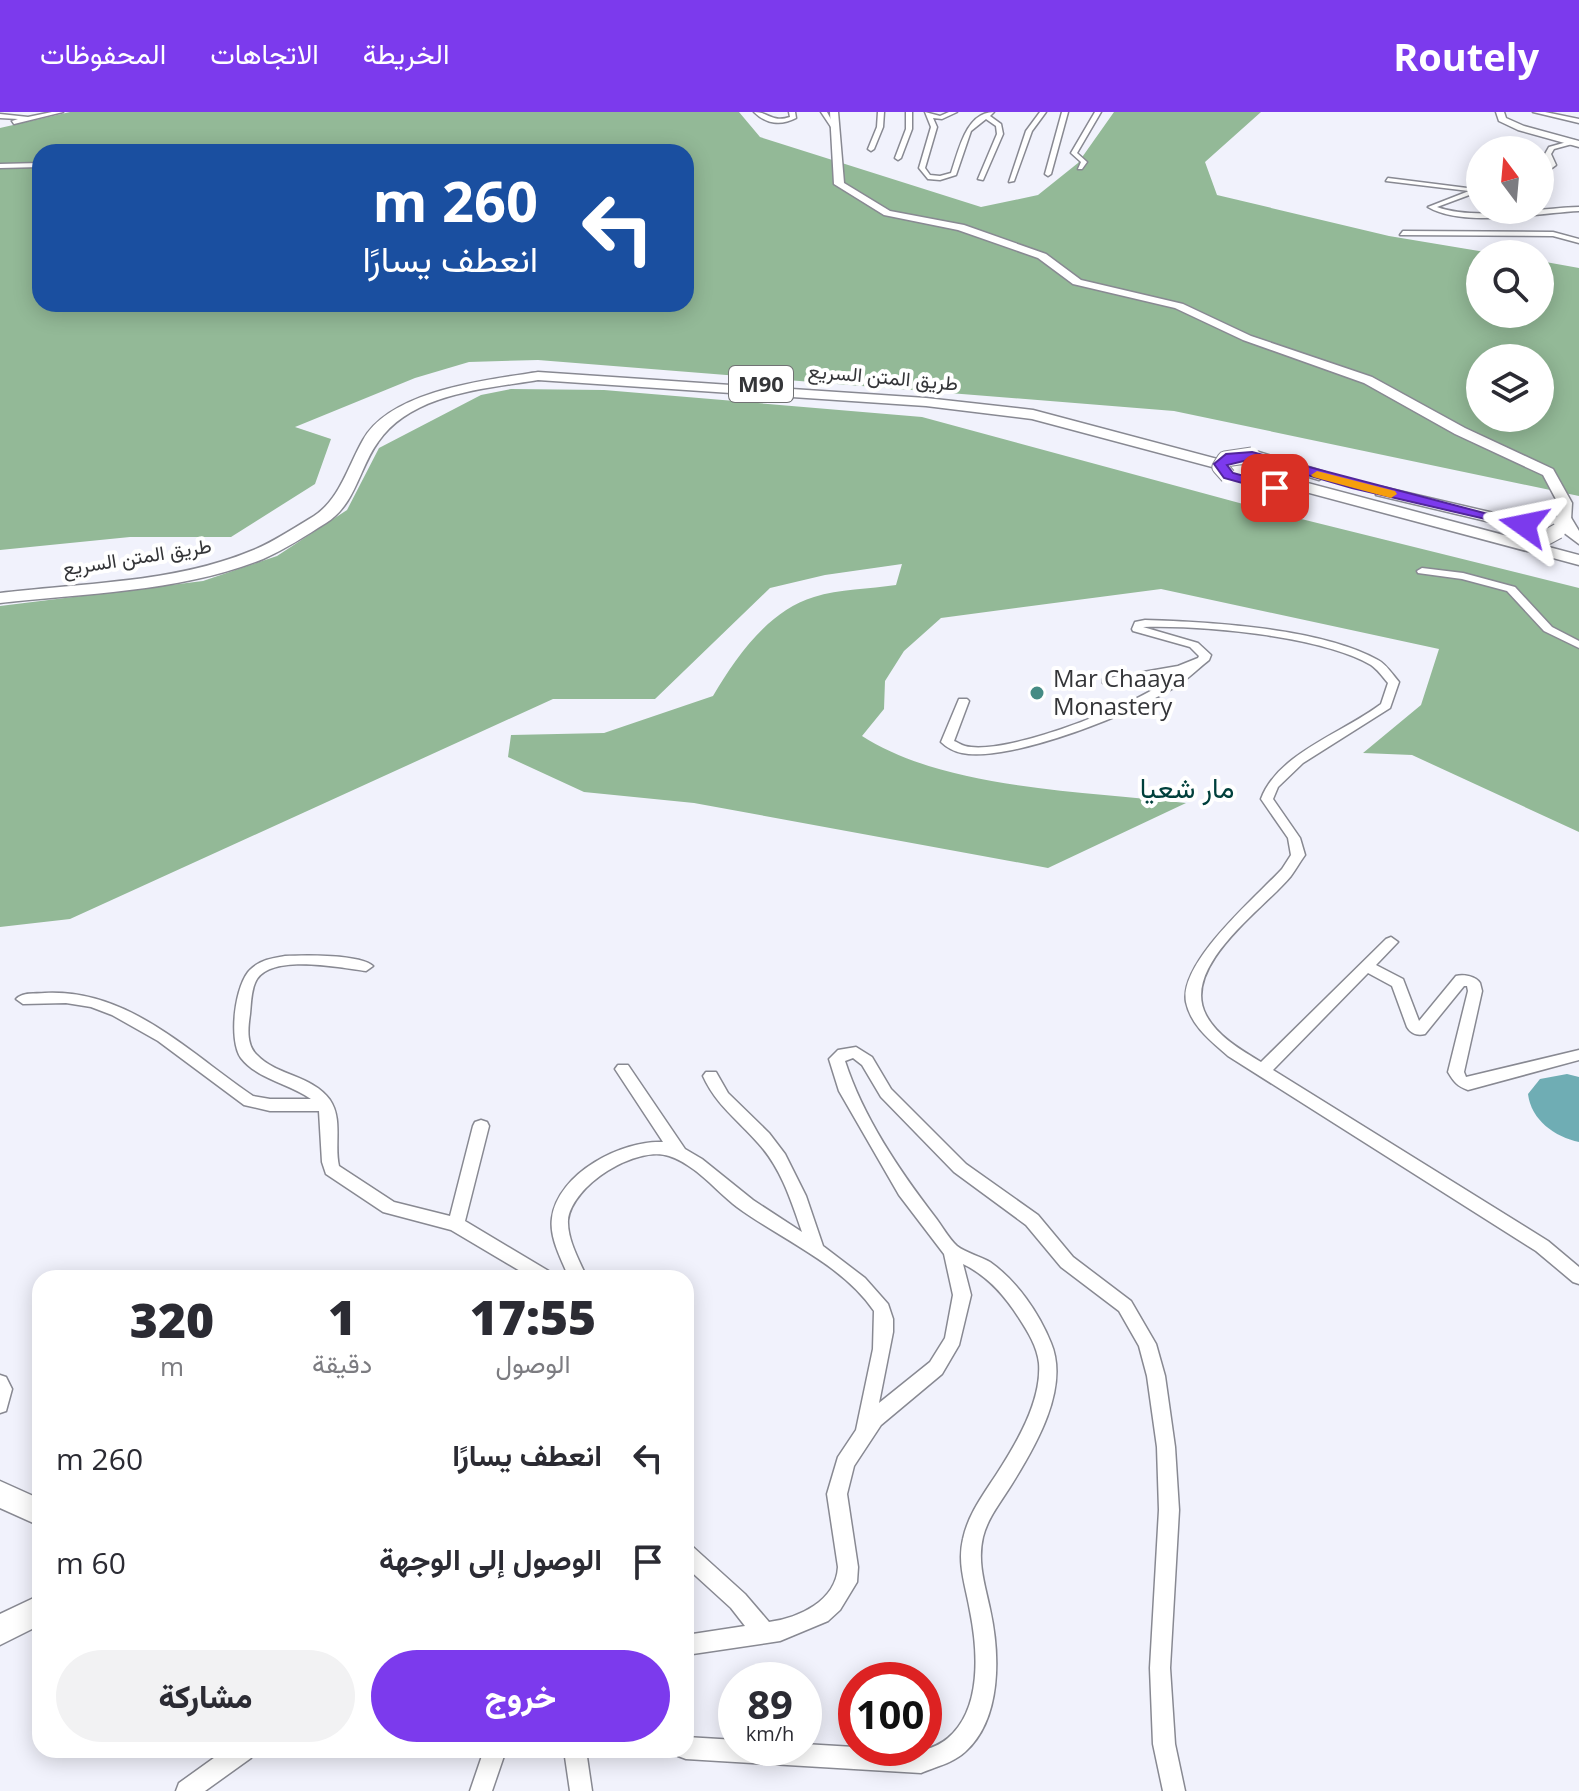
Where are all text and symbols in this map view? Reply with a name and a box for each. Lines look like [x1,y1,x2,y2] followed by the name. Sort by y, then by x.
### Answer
[1393,30,1539,82] text: Routely
[40,34,166,72] text: المحفوظات
[210,34,319,72] text: الاتجاهات
[363,34,449,72] text: الخريطة
[1466,136,1554,224] north arrow
[1466,136,1554,432] map controls
[372,162,538,238] text: 260 m
[566,176,670,280] icon: left
[362,234,538,283] text: انعطف يسارًا
[1466,240,1554,328] button: search
[1466,344,1554,432] button: layers
[807,356,959,398] street label: طريق المتن السريع
[729,366,793,402] road number: M90
[1241,454,1309,522] pin
[1253,466,1297,510] icon: arrive
[1482,483,1566,567] position arrow
[60,531,214,583] street label: طريق المتن السريع
[1053,661,1186,722] place label: Mar Chaaya Monastery
[1028,684,1046,702] marker: Mar Chaaya Monastery
[1140,768,1234,806] district label: مار شعيا
[328,1284,356,1349] text: 1
[470,1284,596,1349] text: 17:55
[130,1287,214,1352] text: 320
[312,1345,372,1381] text: دقيقة
[496,1345,571,1381] text: الوصول
[160,1348,184,1384] text: m
[452,1434,602,1475] text: انعطف يسارًا
[626,1436,670,1480] icon: left
[56,1438,143,1479] text: 260 m
[379,1538,602,1579] text: الوصول إلى الوجهة
[626,1540,670,1584] icon: arrive
[56,1542,126,1583] text: 60 m
[56,1650,355,1742] button: مشاركة
[371,1650,670,1742] button: خروج
[838,1662,942,1766] speed limit sign: 100
[747,1676,793,1731] text: 89
[746,1720,794,1747] text: km/h

